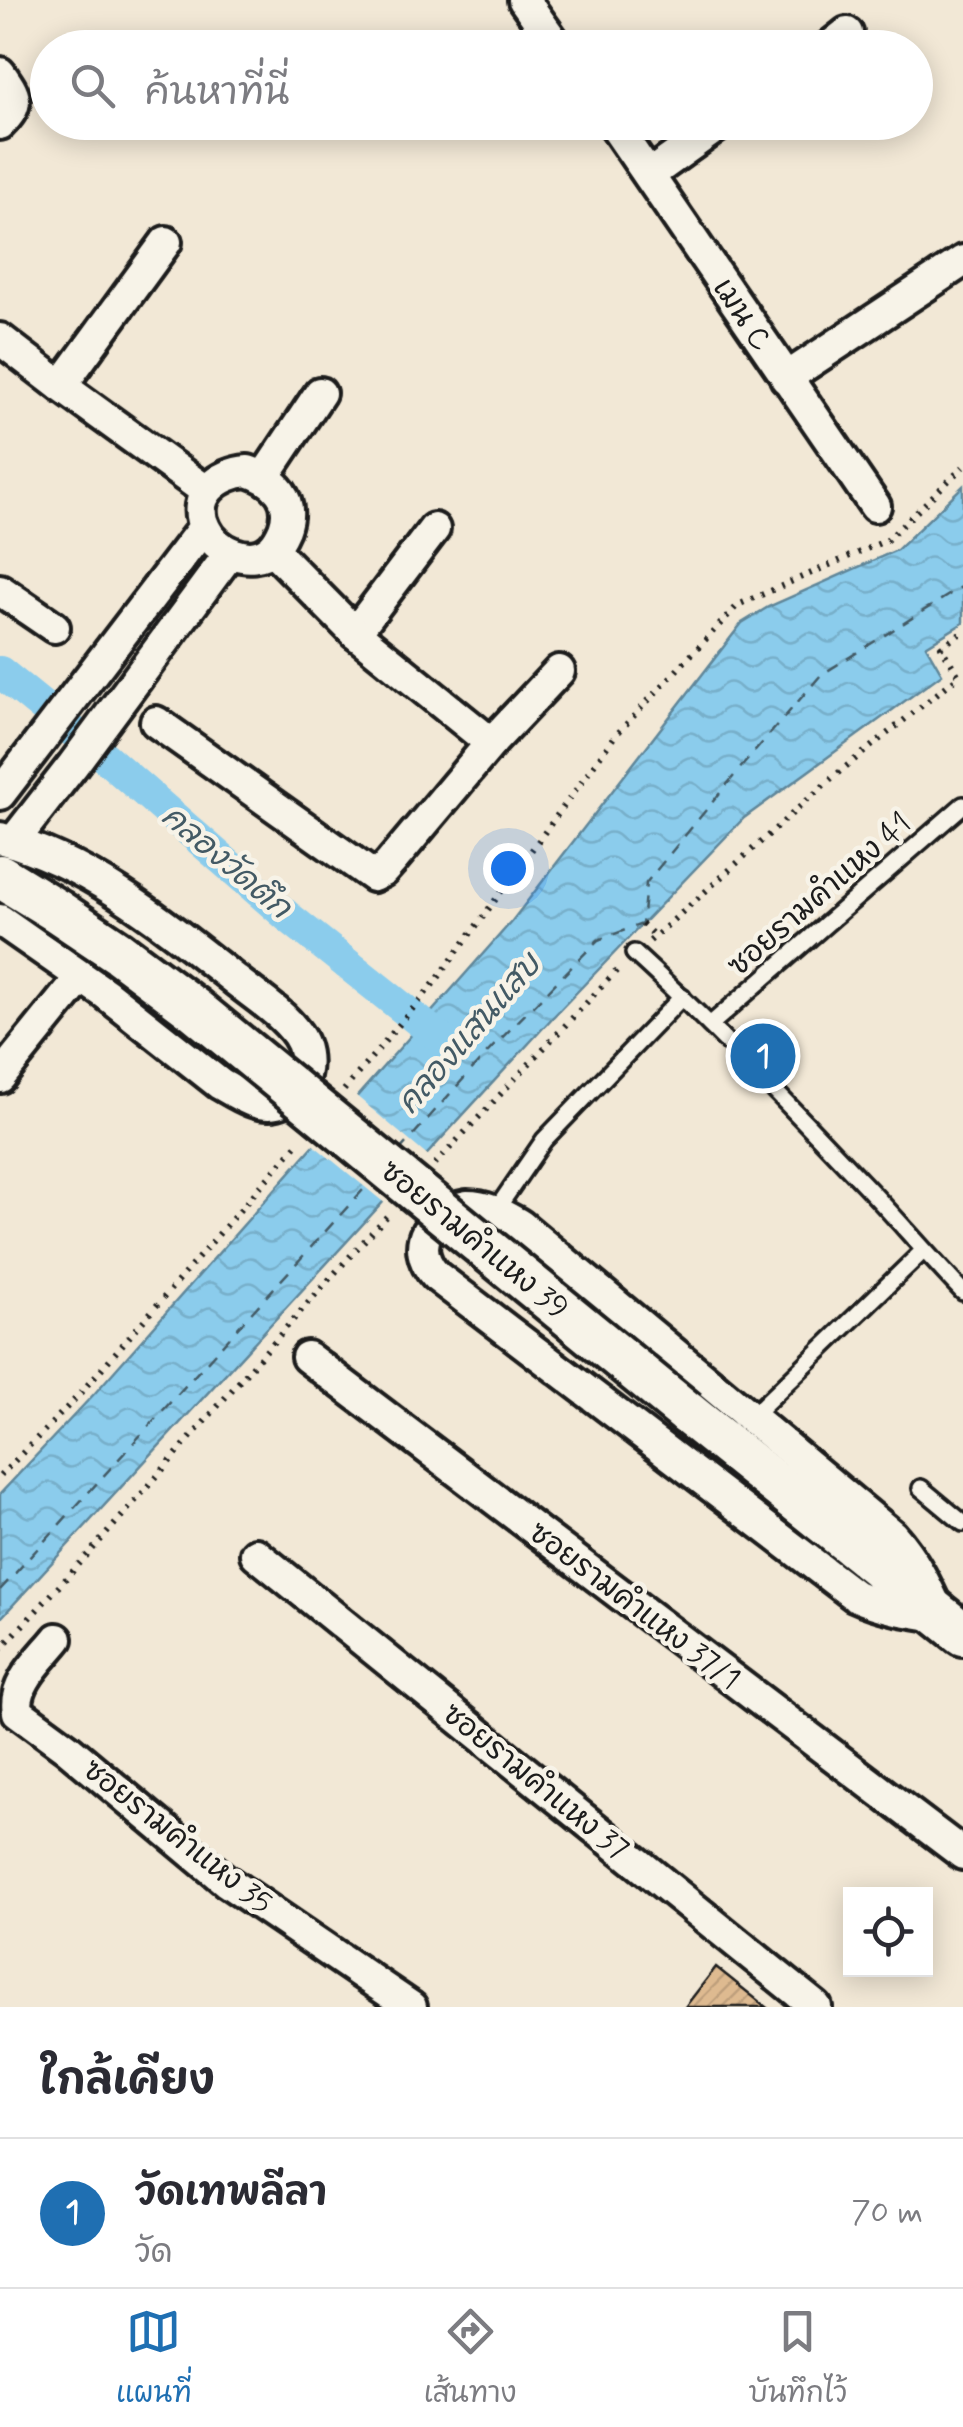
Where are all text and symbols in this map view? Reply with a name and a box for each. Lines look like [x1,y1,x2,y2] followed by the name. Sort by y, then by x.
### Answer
[30,30,933,140] search box
[65,58,120,113] icon: search
[145,69,289,118] text: ค้นหาที่นี่
[703,271,780,359] street label: เมน C
[152,796,300,930] water label: คลองวัดตึก
[719,804,920,986] street label: ซอยรามคำแหง 41
[483,843,534,894] your location
[388,944,552,1123] water label: คลองแสนแสบ
[730,1018,796,1094] pin: 1
[372,1151,577,1328] street label: ซอยรามคำแหง 39
[520,1513,748,1699] street label: ซอยรามคำแหง 37/1
[434,1694,637,1869] street label: ซอยรามคำแหง 37
[74,1750,280,1923] street label: ซอยรามคำแหง 35
[843,1887,933,1977] map controls
[843,1887,933,1977] button: locate
[40,2054,215,2109] text: ใกล้เคียง
[135,2169,327,2218] text: วัดเทพลีลา
[65,2192,80,2234] text: 1
[851,2192,923,2234] text: 70 m
[135,2232,172,2274] text: วัด
[116,2304,192,2413] tab: แผนที่
[424,2304,516,2413] tab: เส้นทาง
[749,2304,847,2413] tab: บันทึกไว้

